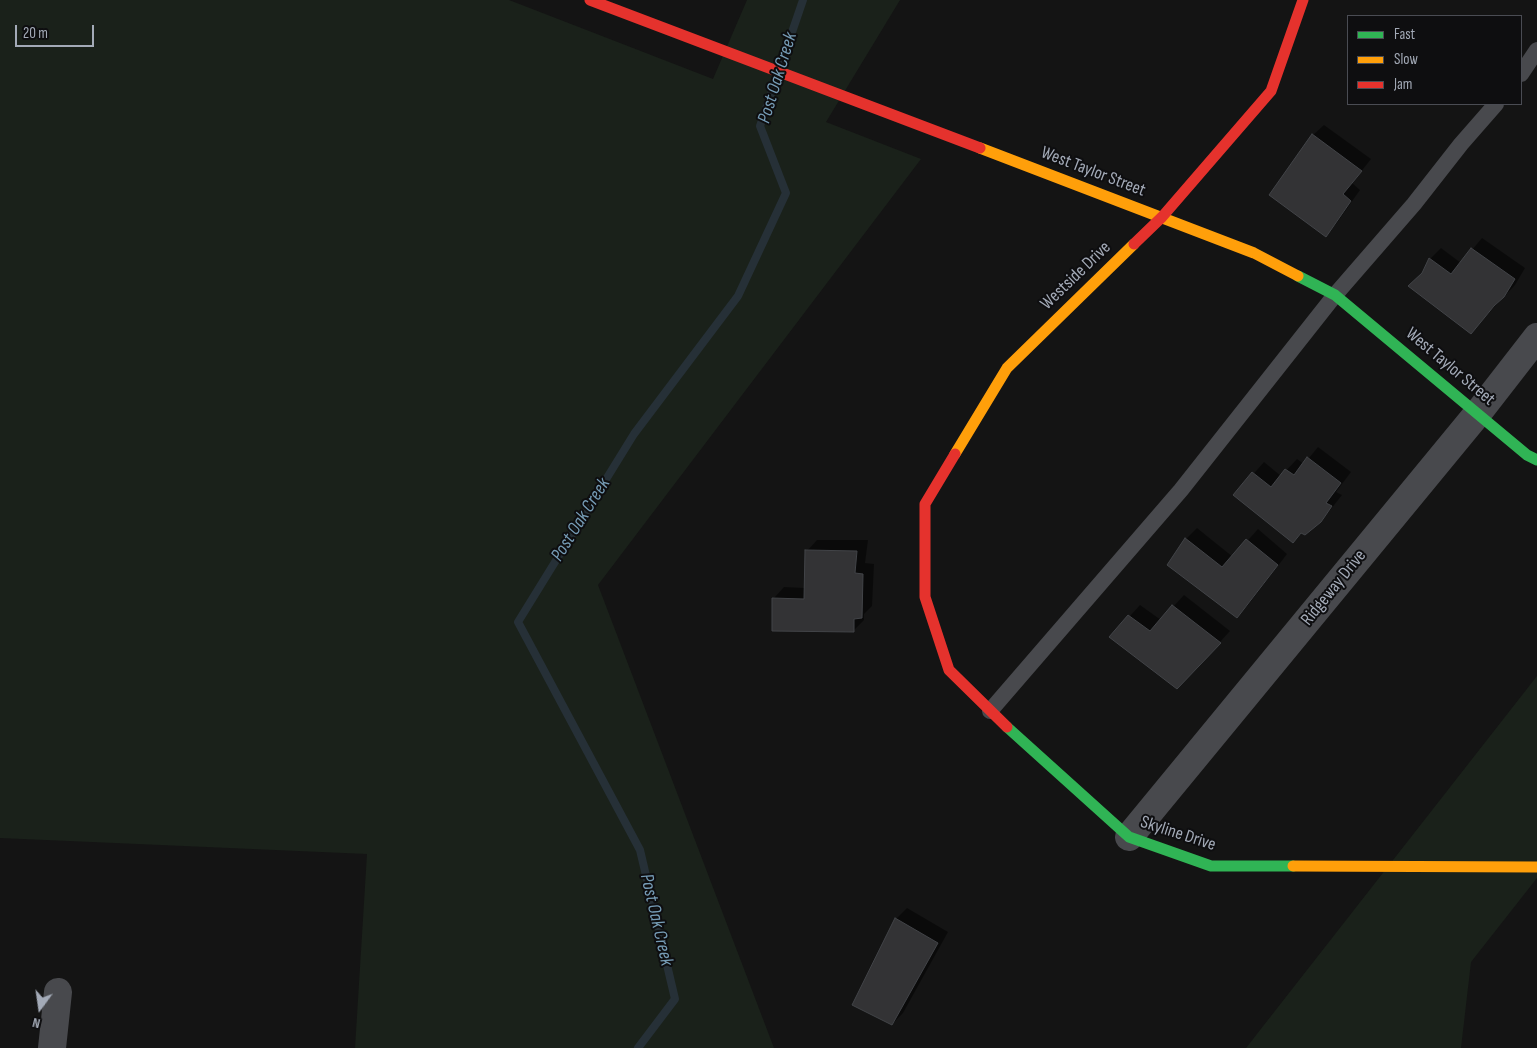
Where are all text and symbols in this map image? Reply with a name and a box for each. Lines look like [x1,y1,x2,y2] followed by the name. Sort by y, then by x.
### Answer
[18,15,96,47] scale bar
[1347,15,1522,105] legend
[23,24,48,43] text: 20 m
[1394,25,1415,44] text: Fast
[753,30,803,126] water label: Post Oak Creek
[1394,50,1418,69] text: Slow
[1394,75,1412,94] text: Jam
[1038,142,1148,202] street label: West Taylor Street
[1036,237,1116,315] street label: Westside Drive
[1401,323,1499,411] street label: West Taylor Street
[546,474,616,566] water label: Post Oak Creek
[1297,546,1371,630] street label: Ridgeway Drive
[1138,812,1218,856] street label: Skyline Drive
[634,872,678,968] water label: Post Oak Creek
[15,983,65,1033] north arrow
[31,1014,42,1032] text: N

